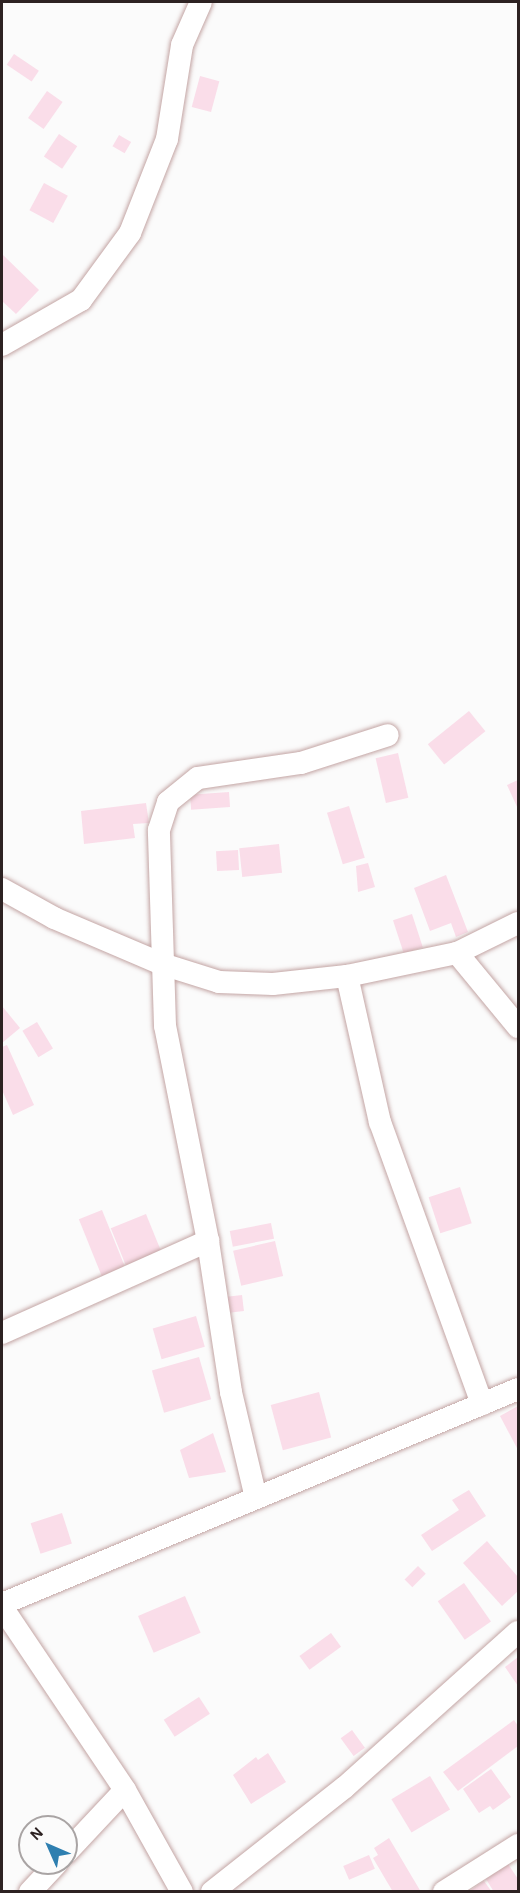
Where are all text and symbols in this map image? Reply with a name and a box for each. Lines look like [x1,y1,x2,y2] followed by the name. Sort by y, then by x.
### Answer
[18,1815,78,1875] north arrow
[27,1824,46,1843] text: N

